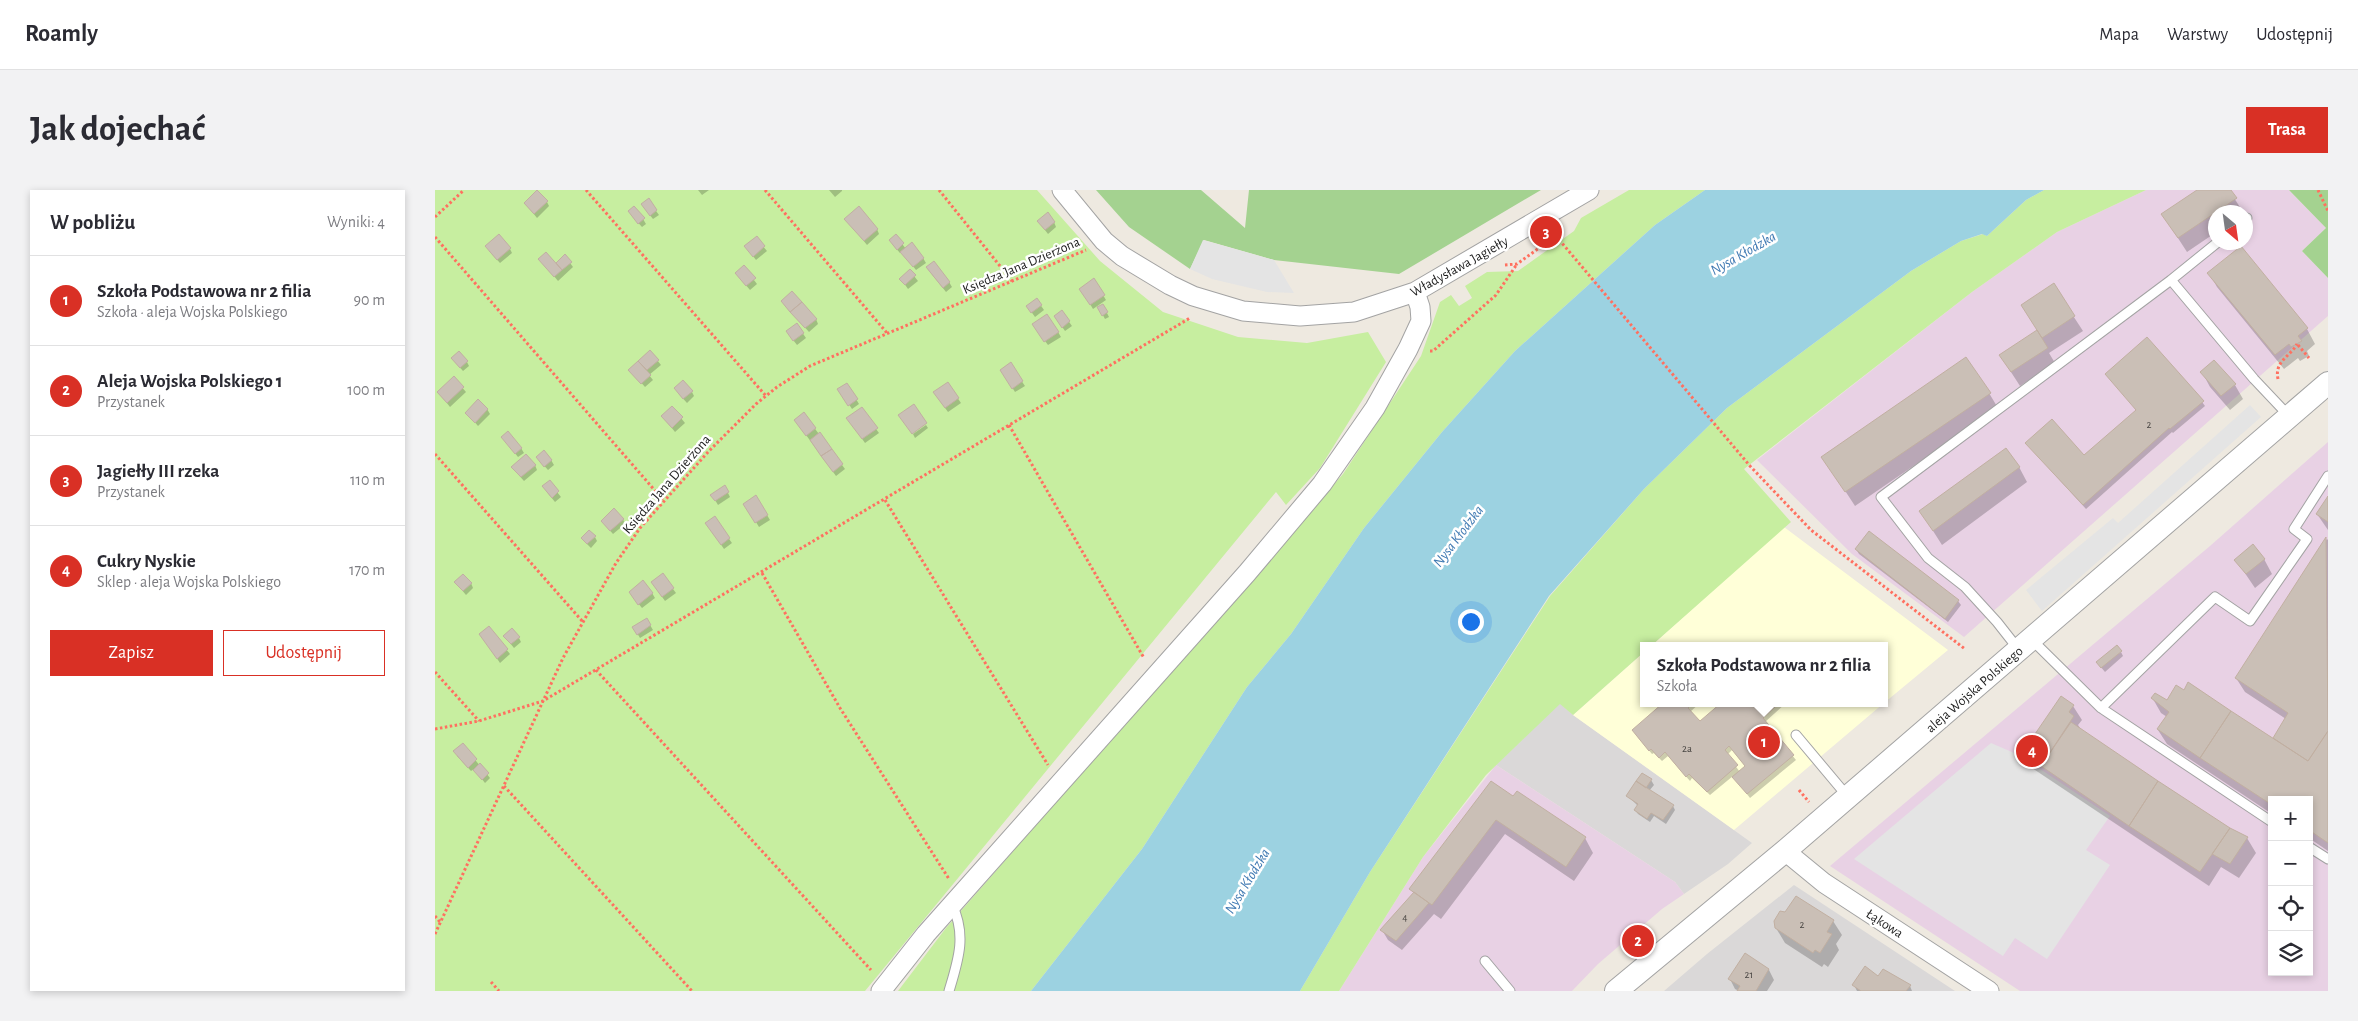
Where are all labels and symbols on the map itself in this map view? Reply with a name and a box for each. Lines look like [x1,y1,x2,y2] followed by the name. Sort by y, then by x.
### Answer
[2208,205,2253,250] north arrow
[1530,213,1562,251] pin: 3
[1708,229,1779,278] water label: Nysa Kłodzka
[1408,234,1511,300] street label: Władysława Jagiełły
[961,235,1083,297] street label: Księdza Jana Dzierżona
[2146,419,2152,430] house number: 2
[620,432,714,537] street label: Księdza Jana Dzierżona
[1431,503,1486,570] water label: Nysa Kłodzka
[1458,609,1484,635] your location
[1924,644,2026,736] street label: aleja Wojska Polskiego
[1748,723,1780,761] pin: 1
[2016,732,2048,770] pin: 4
[1682,743,1692,754] house number: 2a
[1222,846,1273,916] water label: Nysa Kłodzka
[1863,907,1906,941] street label: Łąkowa
[1402,912,1408,923] house number: 4
[1799,919,1805,930] house number: 2
[1622,922,1654,960] pin: 2
[1745,969,1753,980] house number: 21

